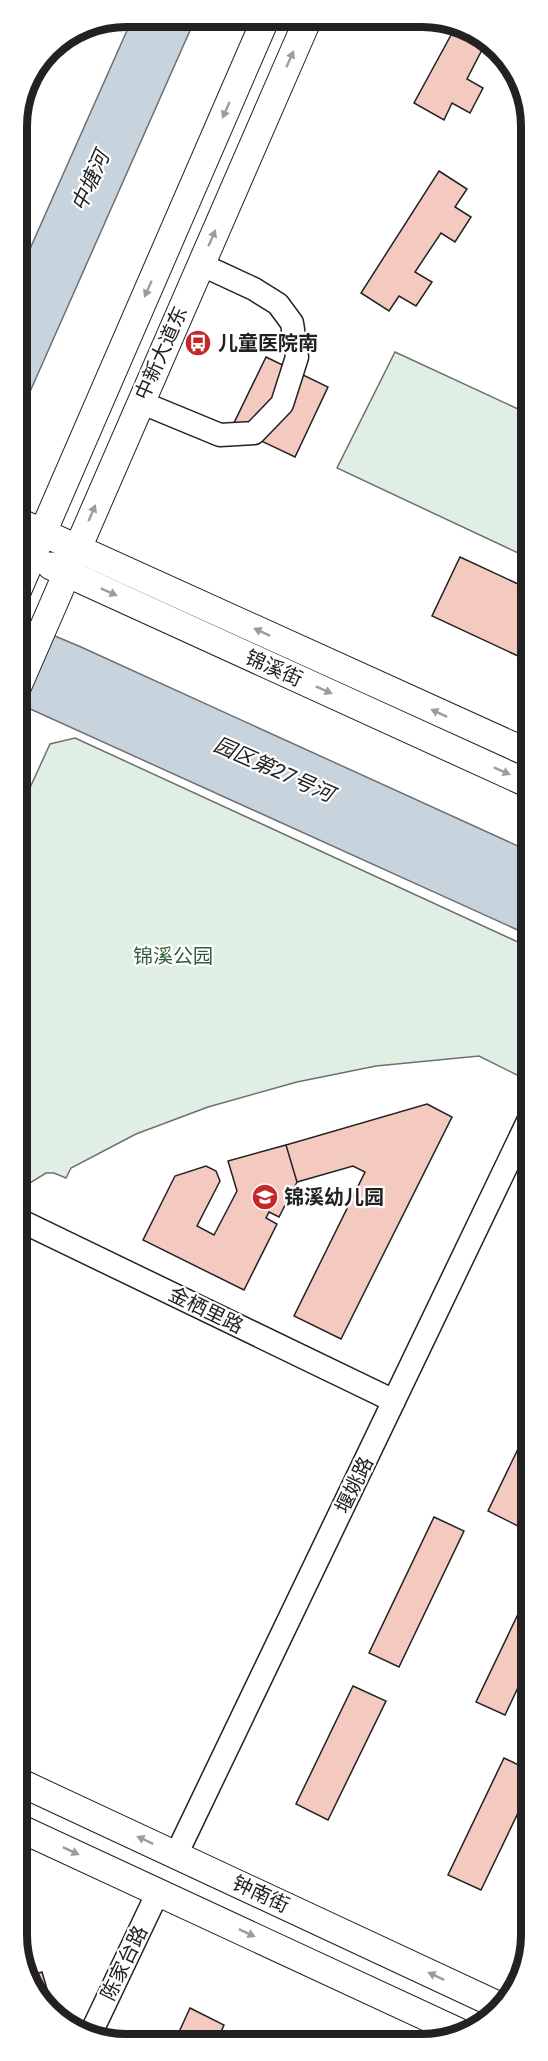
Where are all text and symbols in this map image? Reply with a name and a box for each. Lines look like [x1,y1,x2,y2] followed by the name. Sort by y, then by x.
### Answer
[285,50,295,68] one-way arrow
[221,102,231,120] one-way arrow
[64,143,118,216] water label: 中塘河
[207,230,216,247] one-way arrow
[143,280,152,298] one-way arrow
[128,302,194,404] street label: 中新大道东
[183,328,213,358] bus stop icon: 儿童医院南
[218,329,318,357] place label: 儿童医院南
[87,504,97,522] one-way arrow
[100,587,118,597] one-way arrow
[253,626,271,636] one-way arrow
[241,643,307,693] street label: 锦溪街
[316,686,333,695] one-way arrow
[431,708,448,717] one-way arrow
[209,730,342,810] water label: 园区第27号河
[493,767,510,776] one-way arrow
[133,942,213,970] park label: 锦溪公园
[250,1182,280,1212] school or university icon: 锦溪幼儿园
[284,1183,384,1211] place label: 锦溪幼儿园
[164,1280,248,1340] street label: 金栖里路
[328,1452,380,1518] street label: 堰姚路
[137,1836,154,1845] one-way arrow
[62,1847,79,1856] one-way arrow
[228,1869,294,1919] street label: 钟南街
[94,1921,154,2005] street label: 陈家台路
[239,1929,256,1938] one-way arrow
[428,1971,445,1980] one-way arrow

